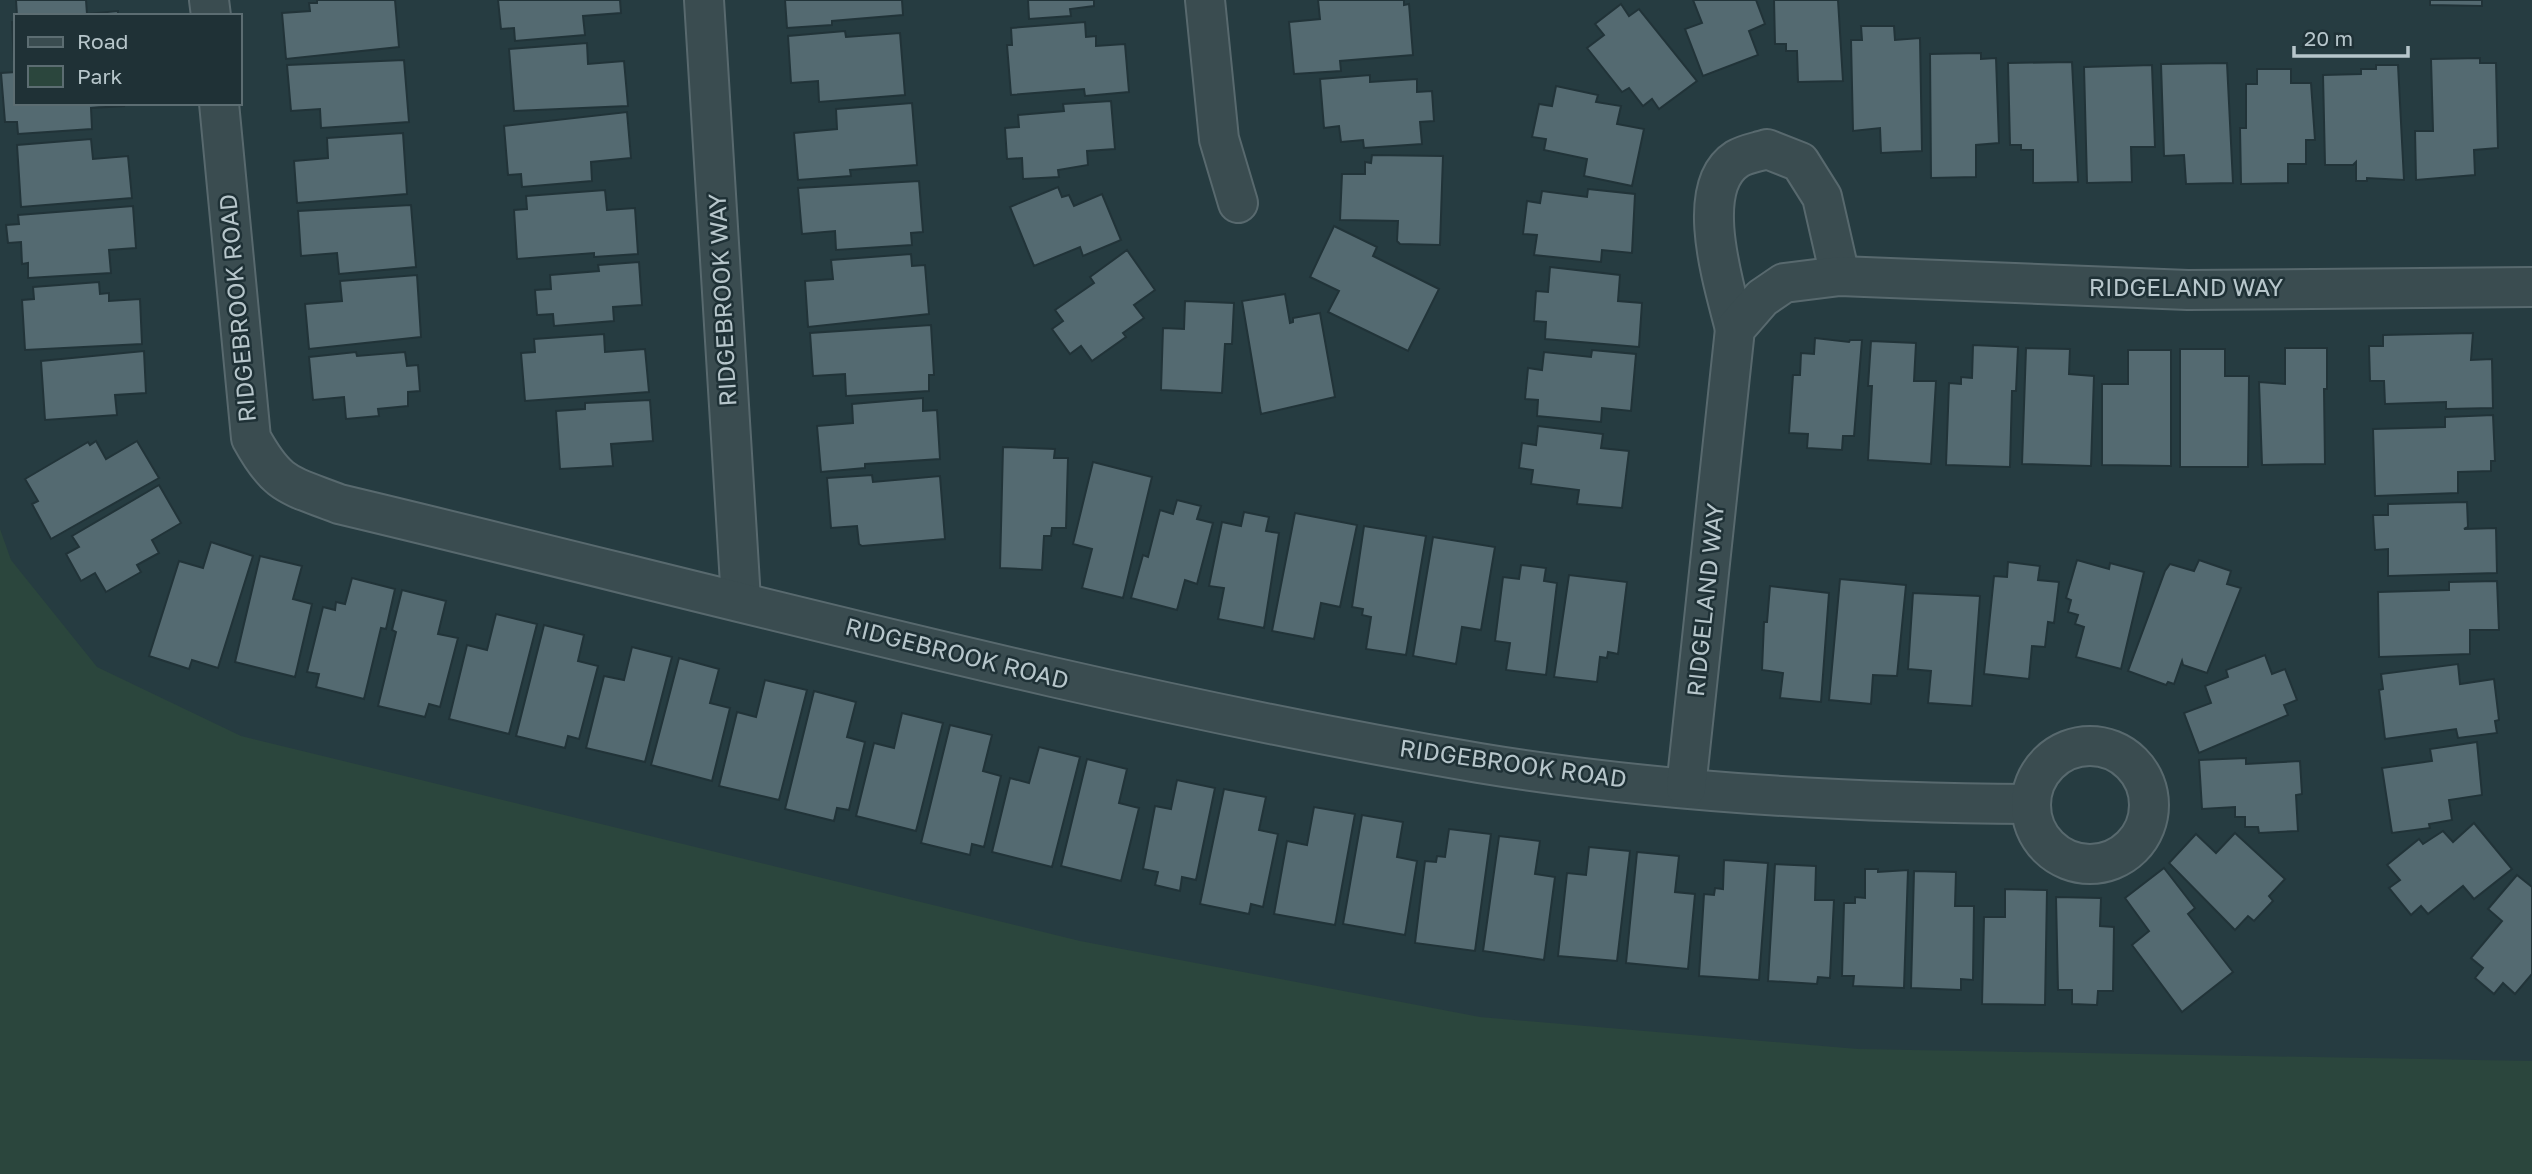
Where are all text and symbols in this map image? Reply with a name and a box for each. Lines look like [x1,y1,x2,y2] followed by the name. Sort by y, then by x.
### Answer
[14,14,242,105] legend
[2294,14,2408,58] scale bar
[2304,25,2353,51] text: 20 m
[77,28,128,54] text: Road
[77,63,123,89] text: Park
[701,192,742,407] street label: RIDGEBROOK WAY
[212,193,261,424] street label: RIDGEBROOK ROAD
[2089,272,2284,301] street label: RIDGELAND WAY
[1680,501,1729,698] street label: RIDGELAND WAY
[843,611,1072,694] street label: RIDGEBROOK ROAD
[1398,732,1629,793] street label: RIDGEBROOK ROAD

